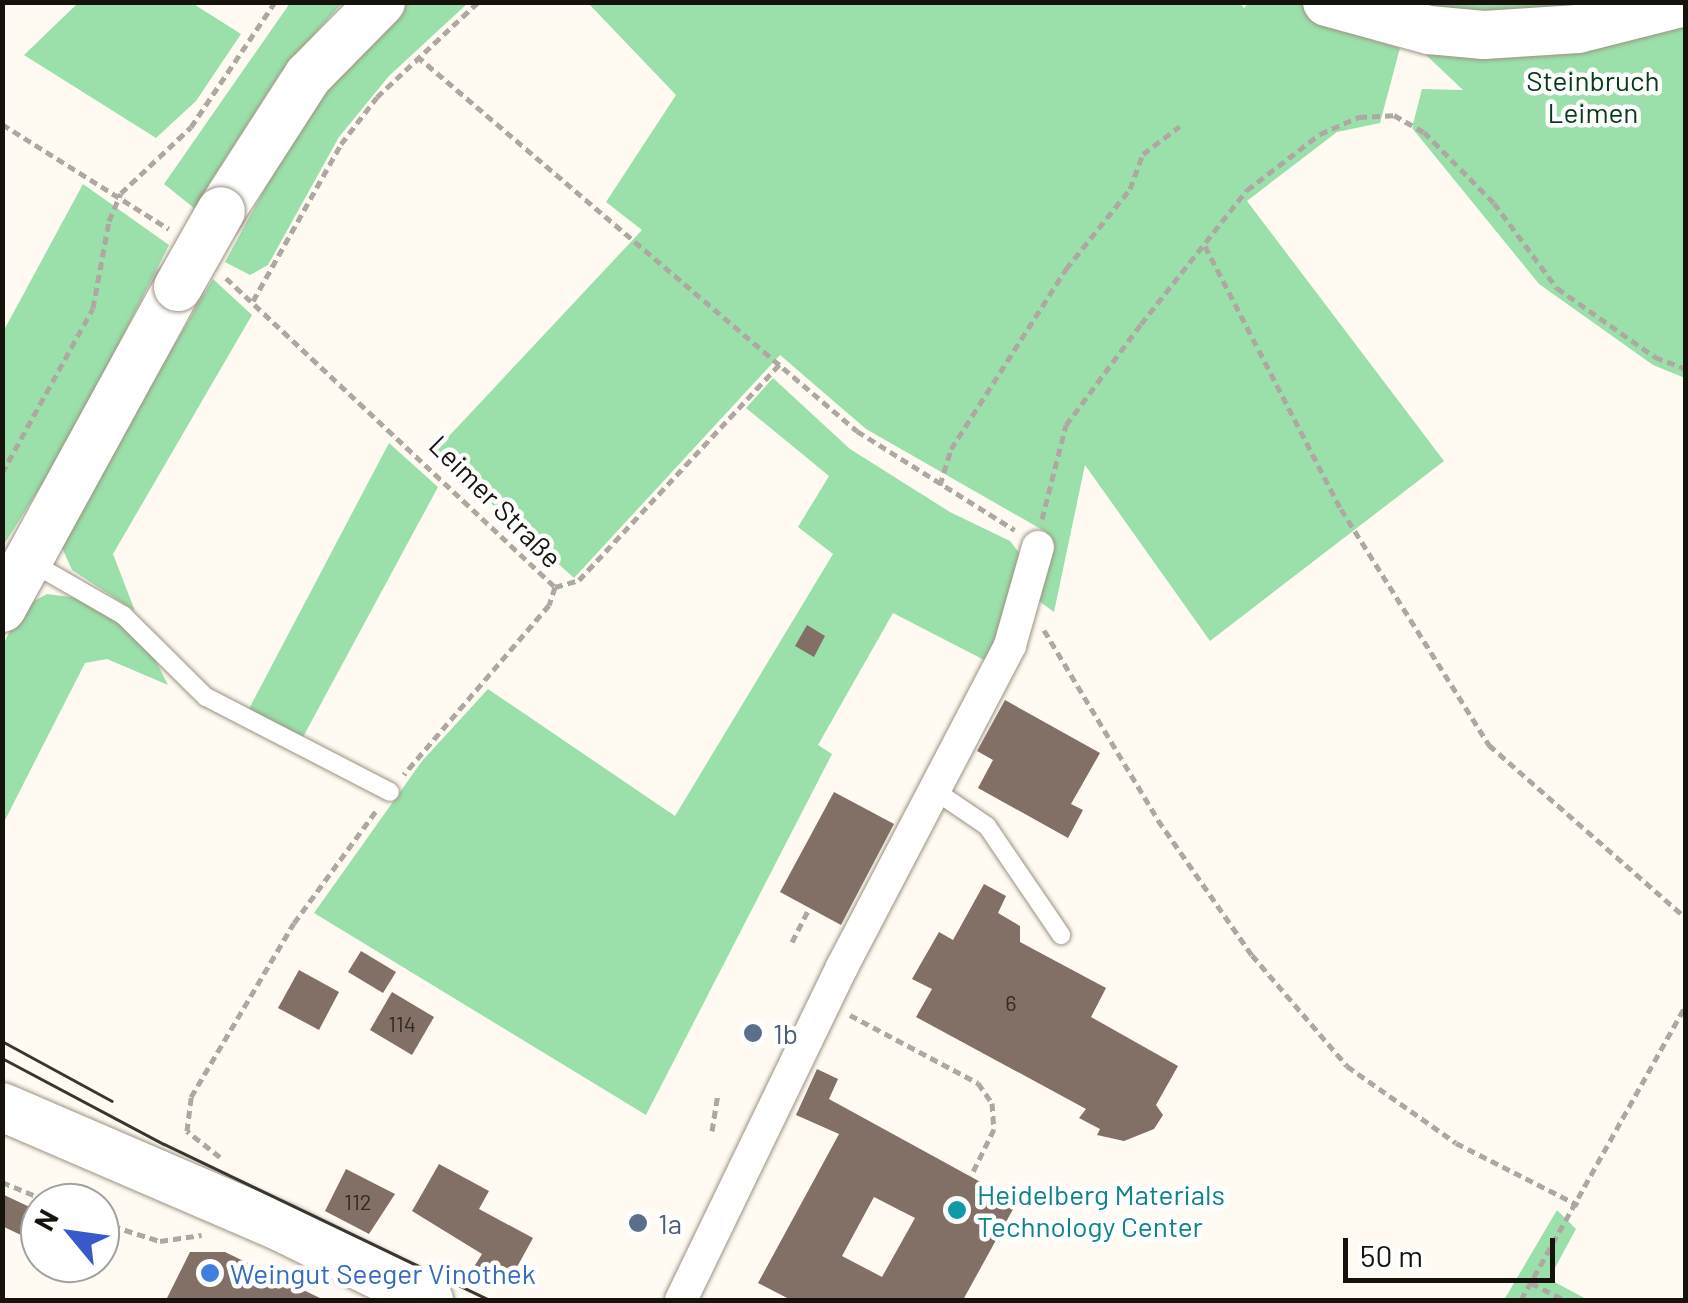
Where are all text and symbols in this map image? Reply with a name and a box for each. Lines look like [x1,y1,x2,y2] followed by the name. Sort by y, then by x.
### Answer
[1526,63,1660,129] park label: Steinbruch Leimen
[423,428,569,574] street label: Leimer Straße
[1005,990,1017,1016] house number: 6
[388,1011,416,1037] house number: 114
[773,1016,798,1050] place label: 1b
[742,1022,764,1044] marker: 1b
[977,1177,1225,1243] place label: Heidelberg Materials Technology Center
[20,1183,120,1283] north arrow
[344,1189,372,1215] house number: 112
[946,1199,968,1221] marker: Heidelberg Materials Technology Center
[26,1203,65,1236] text: N
[658,1206,682,1240] place label: 1a
[627,1212,649,1234] marker: 1a
[1348,1218,1560,1280] scale bar
[1360,1237,1423,1273] text: 50 m
[230,1256,536,1290] place label: Weingut Seeger Vinothek
[199,1262,221,1284] marker: Weingut Seeger Vinothek

